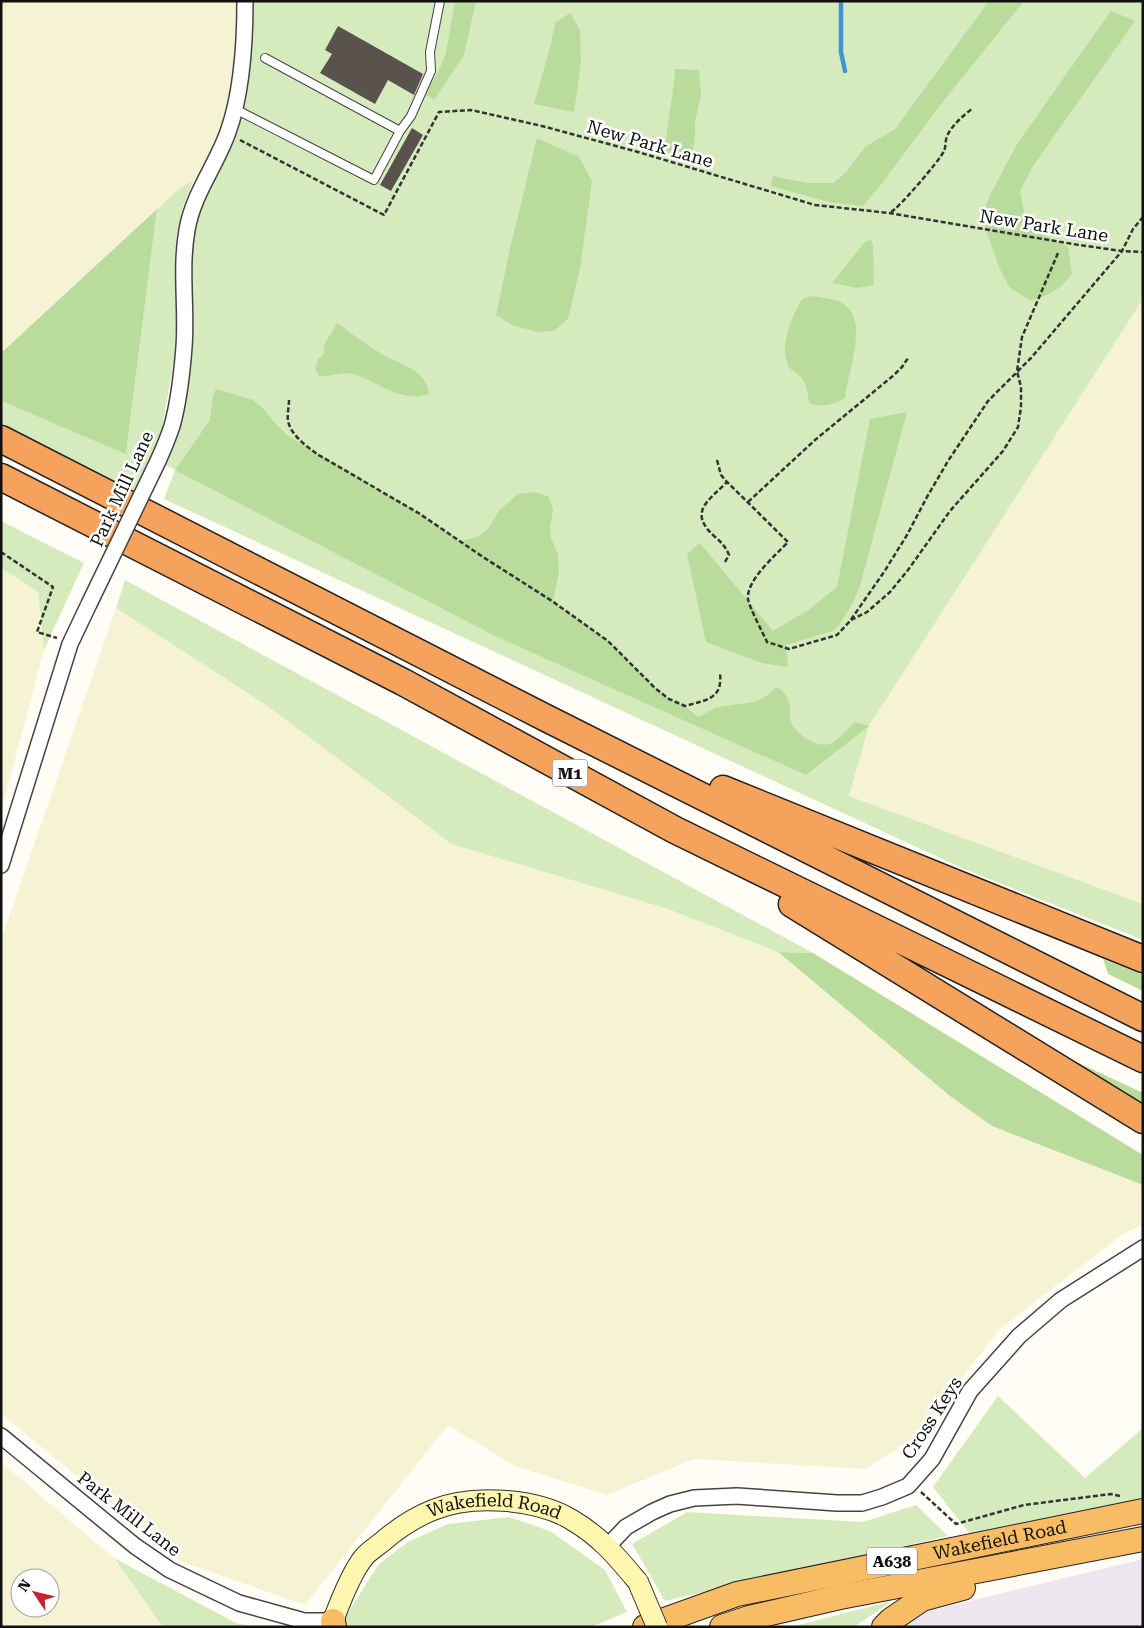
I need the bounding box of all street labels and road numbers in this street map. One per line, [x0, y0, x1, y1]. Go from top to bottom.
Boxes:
street label: New Park Lane [585, 115, 716, 172]
street label: New Park Lane [978, 205, 1110, 246]
street label: Park Mill Lane [86, 427, 158, 550]
road number: M1 [552, 760, 588, 786]
street label: Cross Keys [897, 1372, 966, 1463]
street label: Park Mill Lane [73, 1467, 185, 1561]
street label: Wakefield Road [424, 1489, 565, 1523]
street label: Wakefield Road [931, 1516, 1069, 1564]
road number: A638 [867, 1548, 917, 1574]

